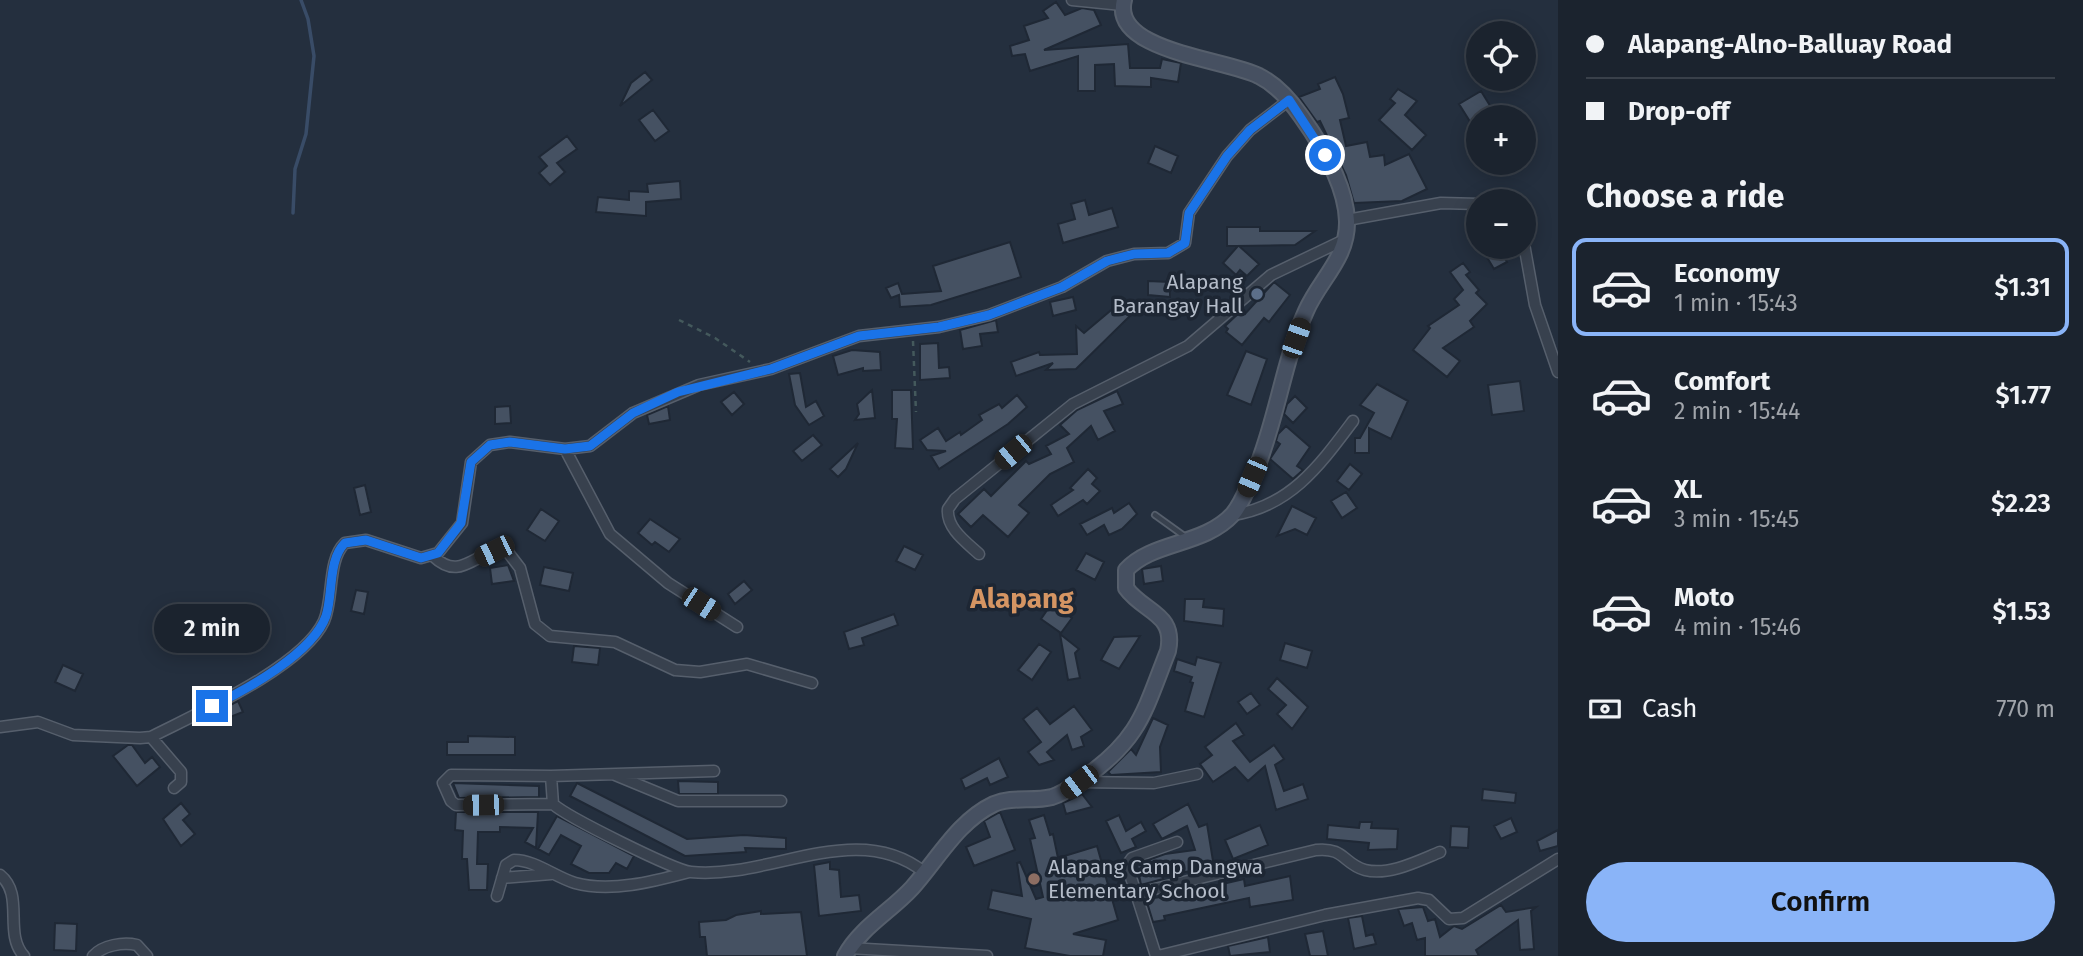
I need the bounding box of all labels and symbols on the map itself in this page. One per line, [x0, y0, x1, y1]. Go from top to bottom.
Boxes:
route start [1309, 139, 1341, 171]
place label: Alapang Barangay Hall [1112, 269, 1243, 319]
marker: Alapang Barangay Hall [1249, 286, 1265, 302]
car [1280, 315, 1313, 361]
car [991, 430, 1036, 474]
car [1235, 454, 1270, 500]
car [471, 532, 518, 570]
district label: Alapang [969, 582, 1074, 615]
car [678, 584, 725, 624]
callout: 2 min [154, 604, 270, 654]
route end [196, 690, 228, 722]
car [1056, 761, 1103, 803]
car [462, 794, 505, 816]
place label: Alapang Camp Dangwa Elementary School [1048, 854, 1263, 904]
marker: Alapang Camp Dangwa Elementary School [1026, 871, 1042, 887]

